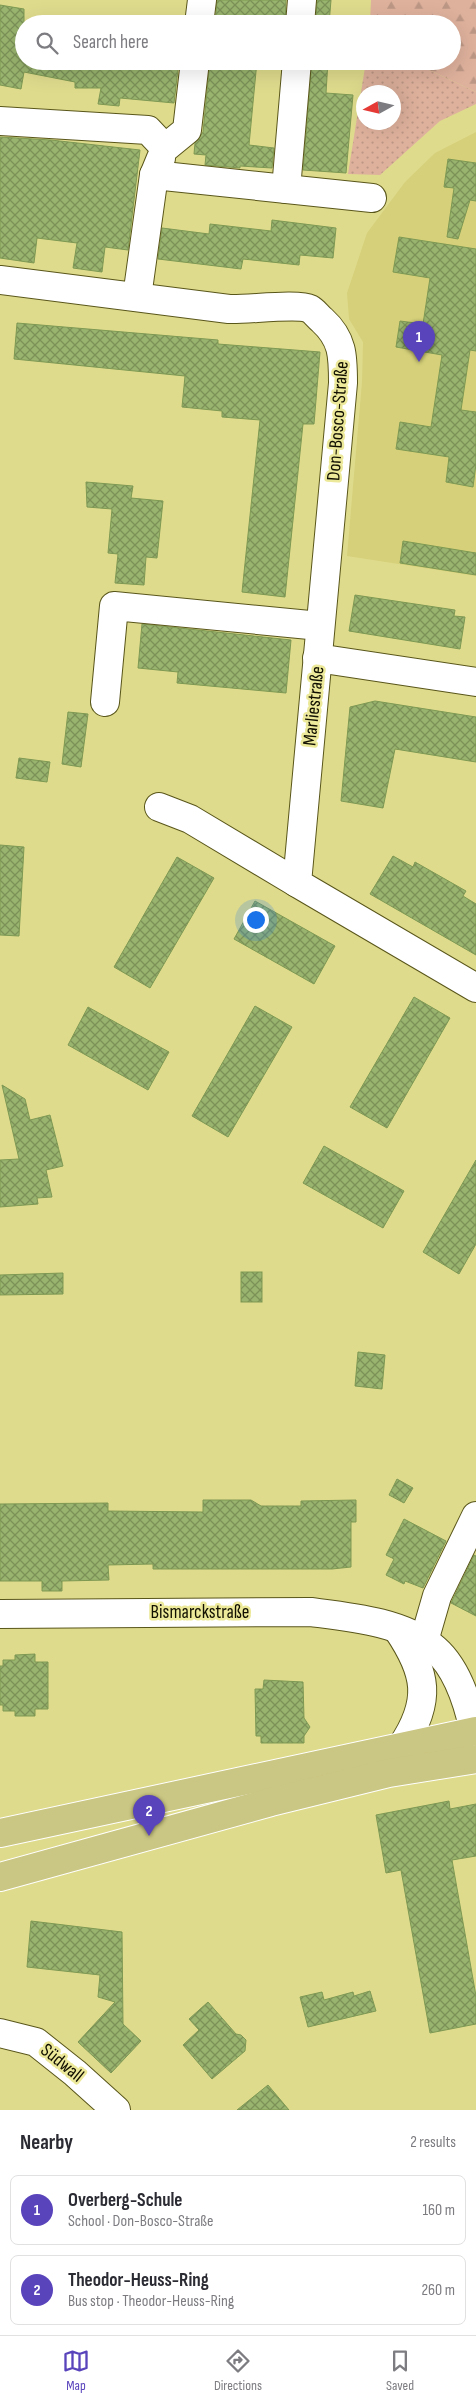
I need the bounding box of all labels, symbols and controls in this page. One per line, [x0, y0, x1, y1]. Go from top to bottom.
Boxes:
search box [15, 15, 461, 70]
icon: search [33, 29, 61, 57]
text: Search here [73, 31, 149, 54]
north arrow [356, 85, 401, 130]
pin: 1 [403, 321, 435, 362]
street label: Don-Bosco-Straße [322, 360, 354, 482]
street label: Marliestraße [298, 665, 330, 747]
your location [243, 907, 269, 933]
street label: Bismarckstraße [151, 1601, 249, 1624]
pin: 2 [133, 1795, 165, 1836]
street label: Südwall [36, 2039, 88, 2087]
text: Nearby [20, 2130, 73, 2155]
text: 2 results [410, 2133, 456, 2152]
text: Overberg-Schule [68, 2189, 182, 2212]
text: 1 [34, 2201, 40, 2220]
text: 160 m [422, 2201, 455, 2220]
text: School · Don-Bosco-Straße [68, 2212, 214, 2231]
text: Theodor-Heuss-Ring [68, 2269, 209, 2292]
text: 2 [33, 2281, 41, 2300]
text: 260 m [421, 2281, 455, 2300]
text: Bus stop · Theodor-Heuss-Ring [68, 2292, 234, 2311]
tab: Map [62, 2347, 90, 2394]
tab: Directions [214, 2347, 262, 2394]
tab: Saved [386, 2347, 414, 2394]

